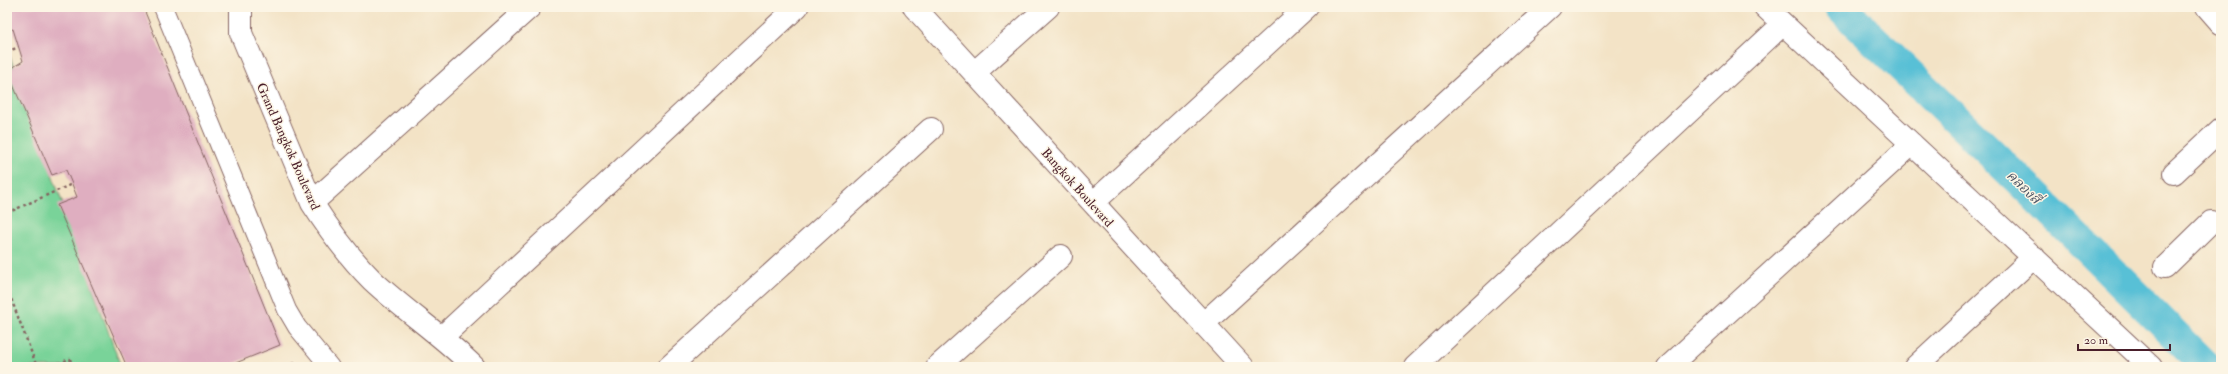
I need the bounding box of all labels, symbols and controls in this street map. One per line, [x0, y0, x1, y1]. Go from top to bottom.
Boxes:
street label: Grand Bangkok Boulevard [253, 80, 324, 213]
street label: Bangkok Boulevard [1038, 145, 1117, 231]
water label: คลองสี่ [2003, 166, 2048, 210]
scale bar [2078, 326, 2170, 352]
text: 20 m [2084, 333, 2109, 348]

